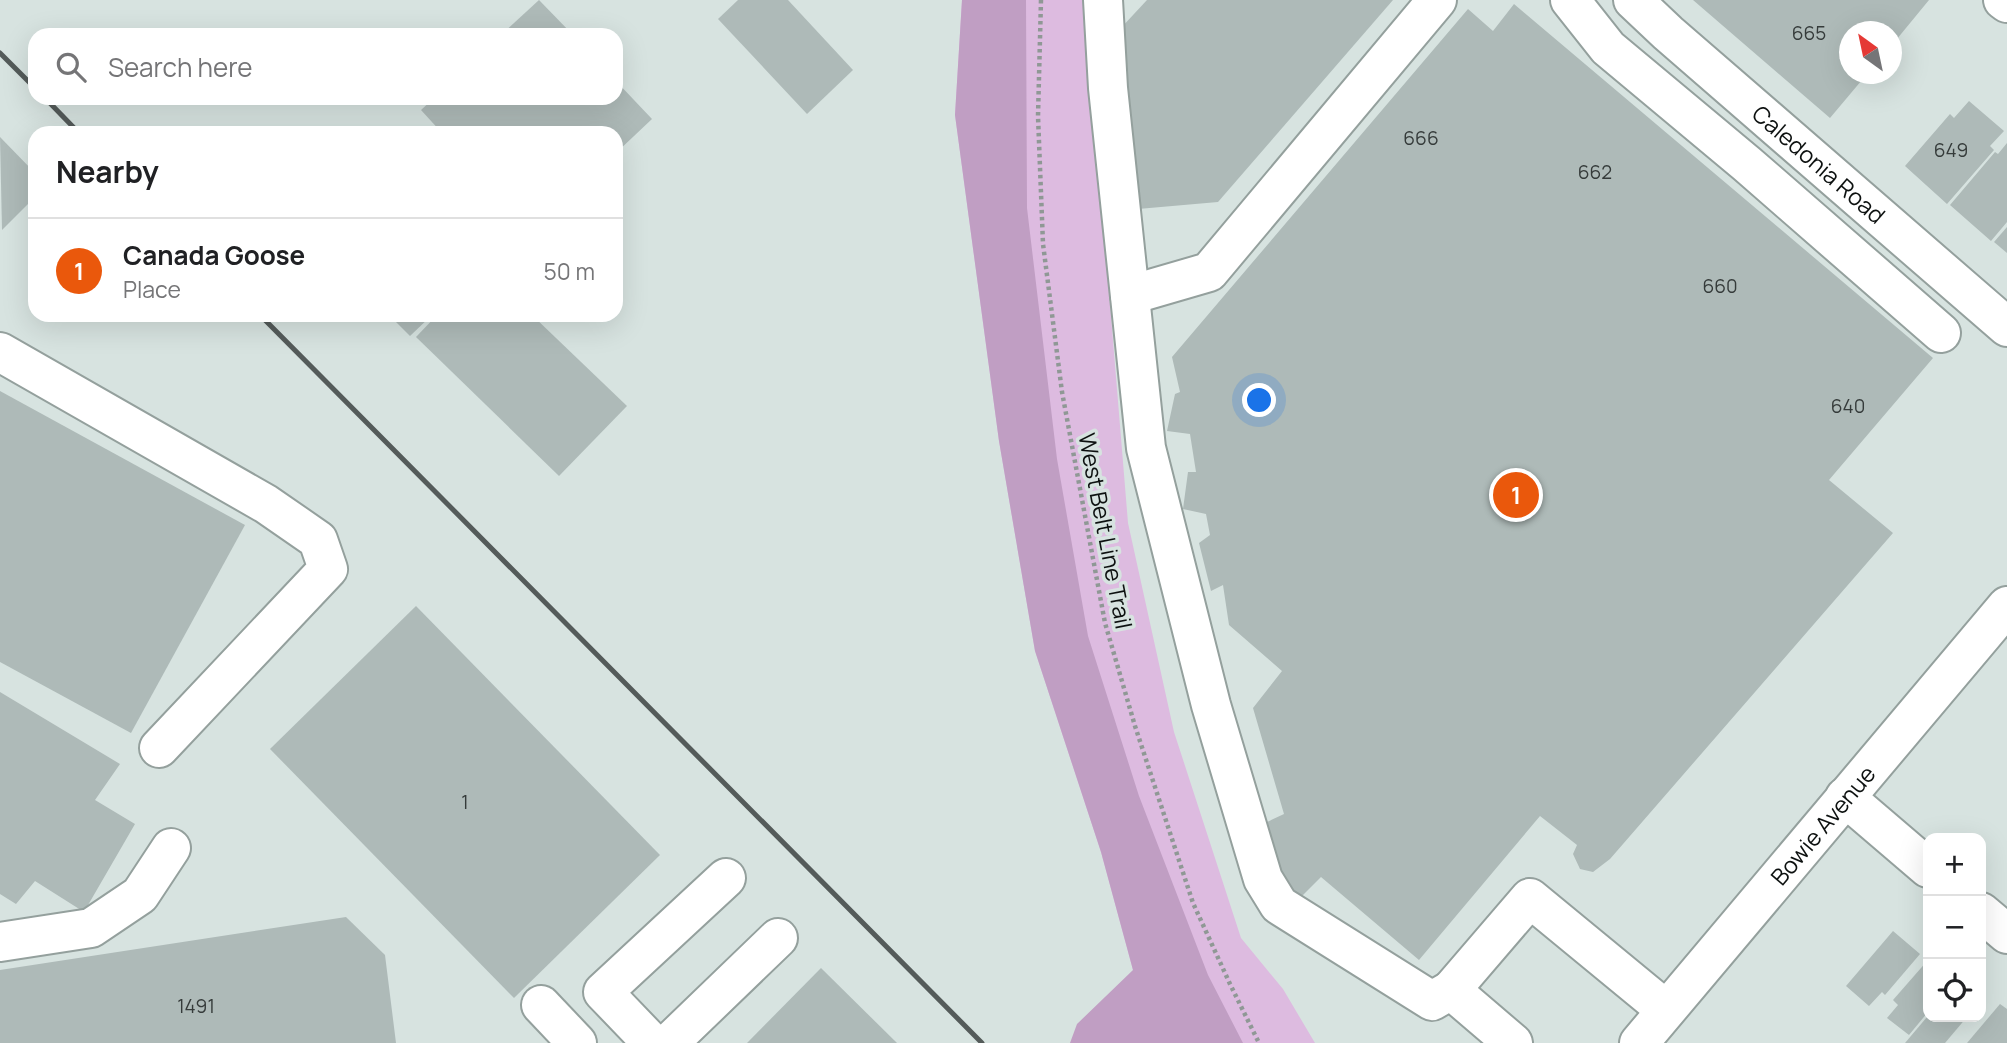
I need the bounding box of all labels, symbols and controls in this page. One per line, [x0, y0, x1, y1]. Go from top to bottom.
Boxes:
house number: 665 [1792, 20, 1826, 46]
north arrow [1839, 21, 1902, 84]
search box [28, 28, 623, 105]
icon: search [52, 48, 90, 86]
text: Search here [108, 49, 253, 85]
street label: Caledonia Road [1746, 97, 1892, 231]
house number: 666 [1403, 125, 1439, 151]
house number: 649 [1934, 137, 1968, 163]
text: Nearby [56, 151, 159, 192]
house number: 662 [1578, 159, 1612, 185]
text: Canada Goose [123, 237, 305, 273]
text: 1 [74, 255, 84, 287]
text: 50 m [544, 255, 595, 287]
text: Place [123, 273, 181, 305]
house number: 660 [1702, 273, 1738, 299]
your location [1242, 383, 1276, 417]
house number: 640 [1831, 393, 1865, 419]
street label: West Belt Line Trail [1071, 430, 1141, 632]
pin: 1 [1493, 469, 1539, 521]
street label: Bowie Avenue [1763, 758, 1882, 892]
house number: 1 [461, 789, 469, 815]
map controls [1923, 833, 1986, 1022]
button: + [1923, 833, 1986, 896]
button: − [1923, 896, 1986, 959]
button: locate [1923, 959, 1986, 1022]
house number: 1491 [177, 993, 215, 1019]

